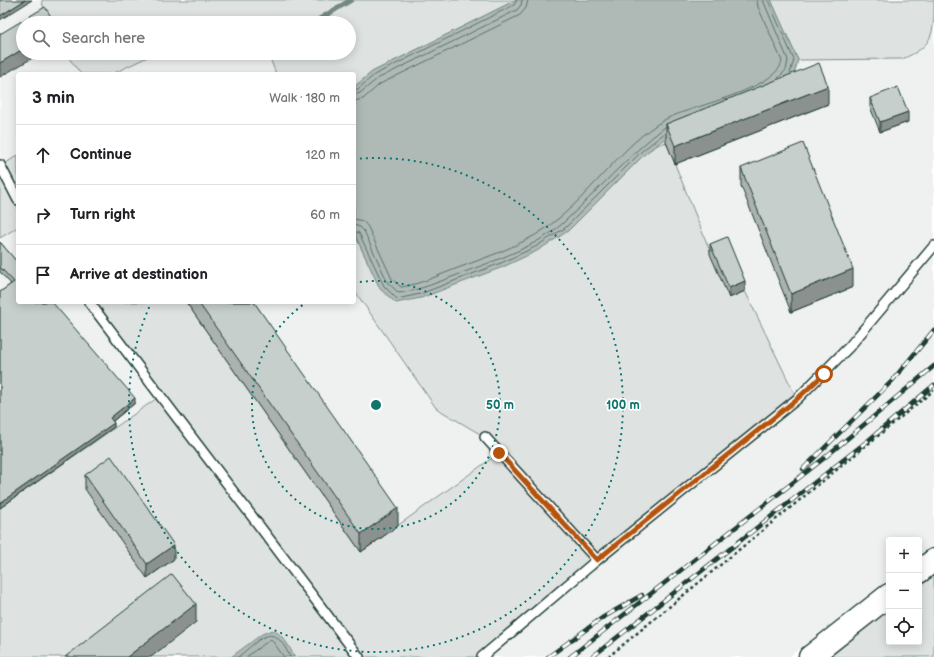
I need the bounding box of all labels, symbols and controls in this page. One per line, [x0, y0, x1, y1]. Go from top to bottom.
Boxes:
search box [16, 16, 356, 60]
icon: search [30, 27, 52, 49]
text: Search here [62, 29, 145, 48]
text: 3 min [32, 88, 75, 108]
text: Walk · 180 m [269, 90, 340, 106]
icon: ahead [32, 144, 54, 166]
text: Continue [70, 145, 132, 164]
text: 120 m [305, 147, 340, 163]
icon: right [32, 204, 54, 226]
text: Turn right [70, 205, 135, 224]
text: 60 m [310, 207, 340, 223]
icon: arrive [32, 264, 54, 286]
text: Arrive at destination [70, 265, 208, 284]
route start [815, 365, 833, 383]
centre of rings [369, 398, 383, 412]
text: 50 m [486, 398, 514, 413]
text: 100 m [606, 398, 640, 413]
route end [490, 444, 508, 462]
map controls [886, 537, 922, 645]
button: + [886, 537, 922, 573]
button: − [886, 573, 922, 609]
button: locate [886, 609, 922, 645]

